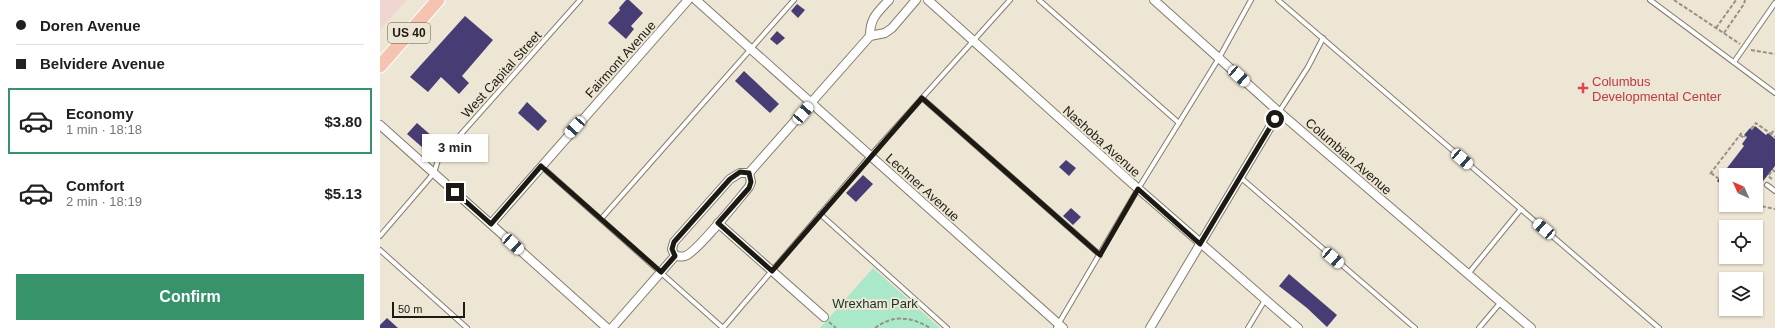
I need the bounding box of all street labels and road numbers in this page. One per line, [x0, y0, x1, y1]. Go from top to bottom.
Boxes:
street label: Fairmont Avenue [582, 18, 659, 101]
road number: US 40 [388, 23, 430, 43]
street label: West Capital Street [458, 28, 545, 121]
street label: Nashoba Avenue [1060, 103, 1143, 180]
street label: Columbian Avenue [1303, 115, 1395, 198]
street label: Lechner Avenue [883, 150, 963, 224]

